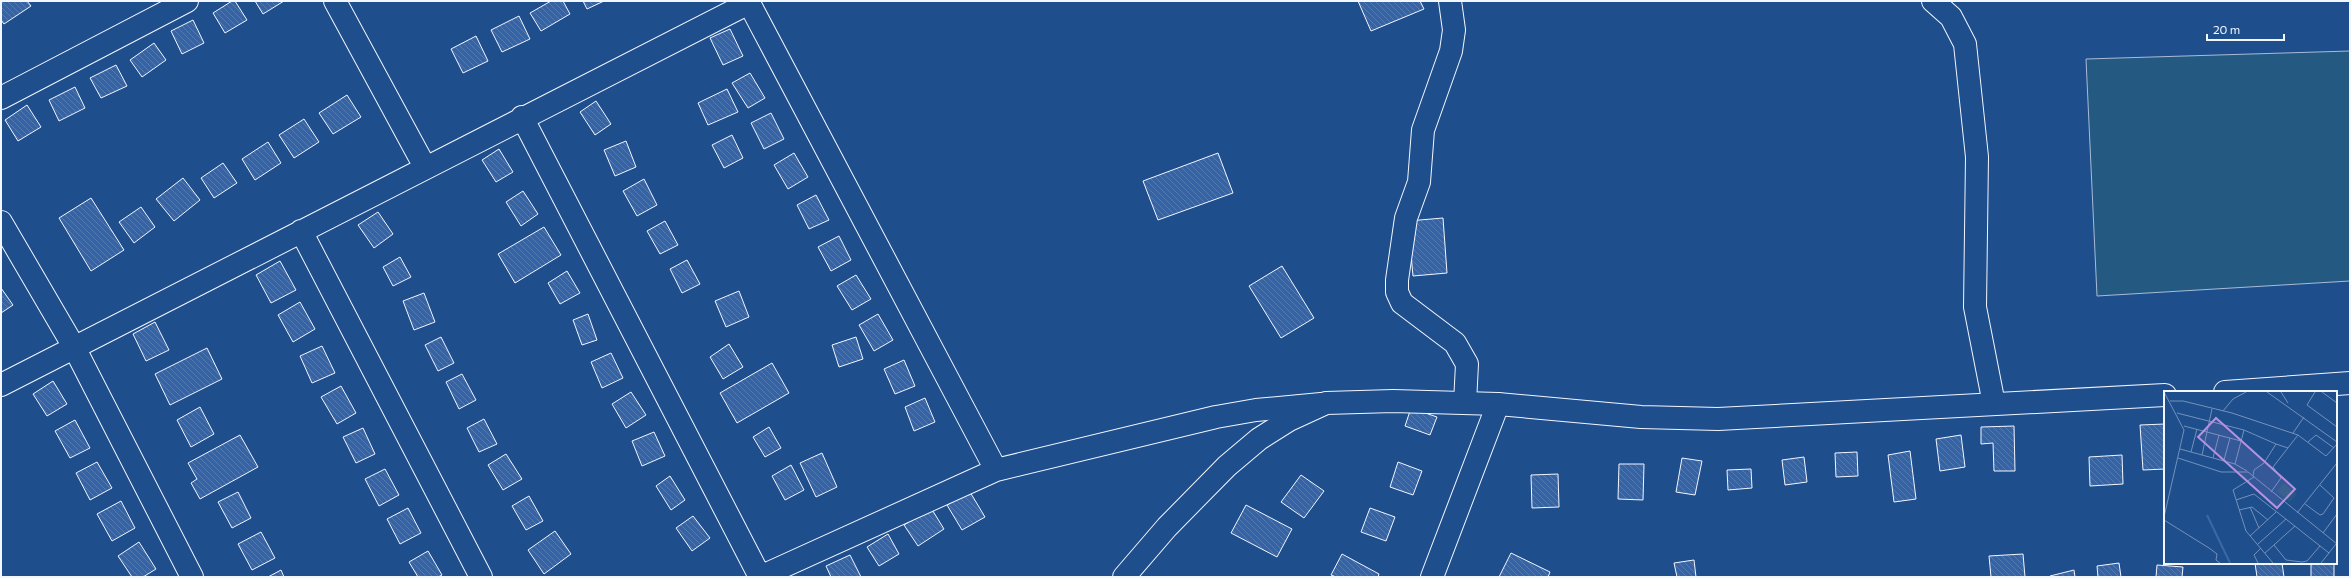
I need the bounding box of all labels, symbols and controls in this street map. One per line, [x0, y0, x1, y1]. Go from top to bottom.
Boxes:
scale bar [2207, 16, 2284, 42]
text: 20 m [2213, 22, 2240, 36]
inset map [2164, 391, 2337, 564]

